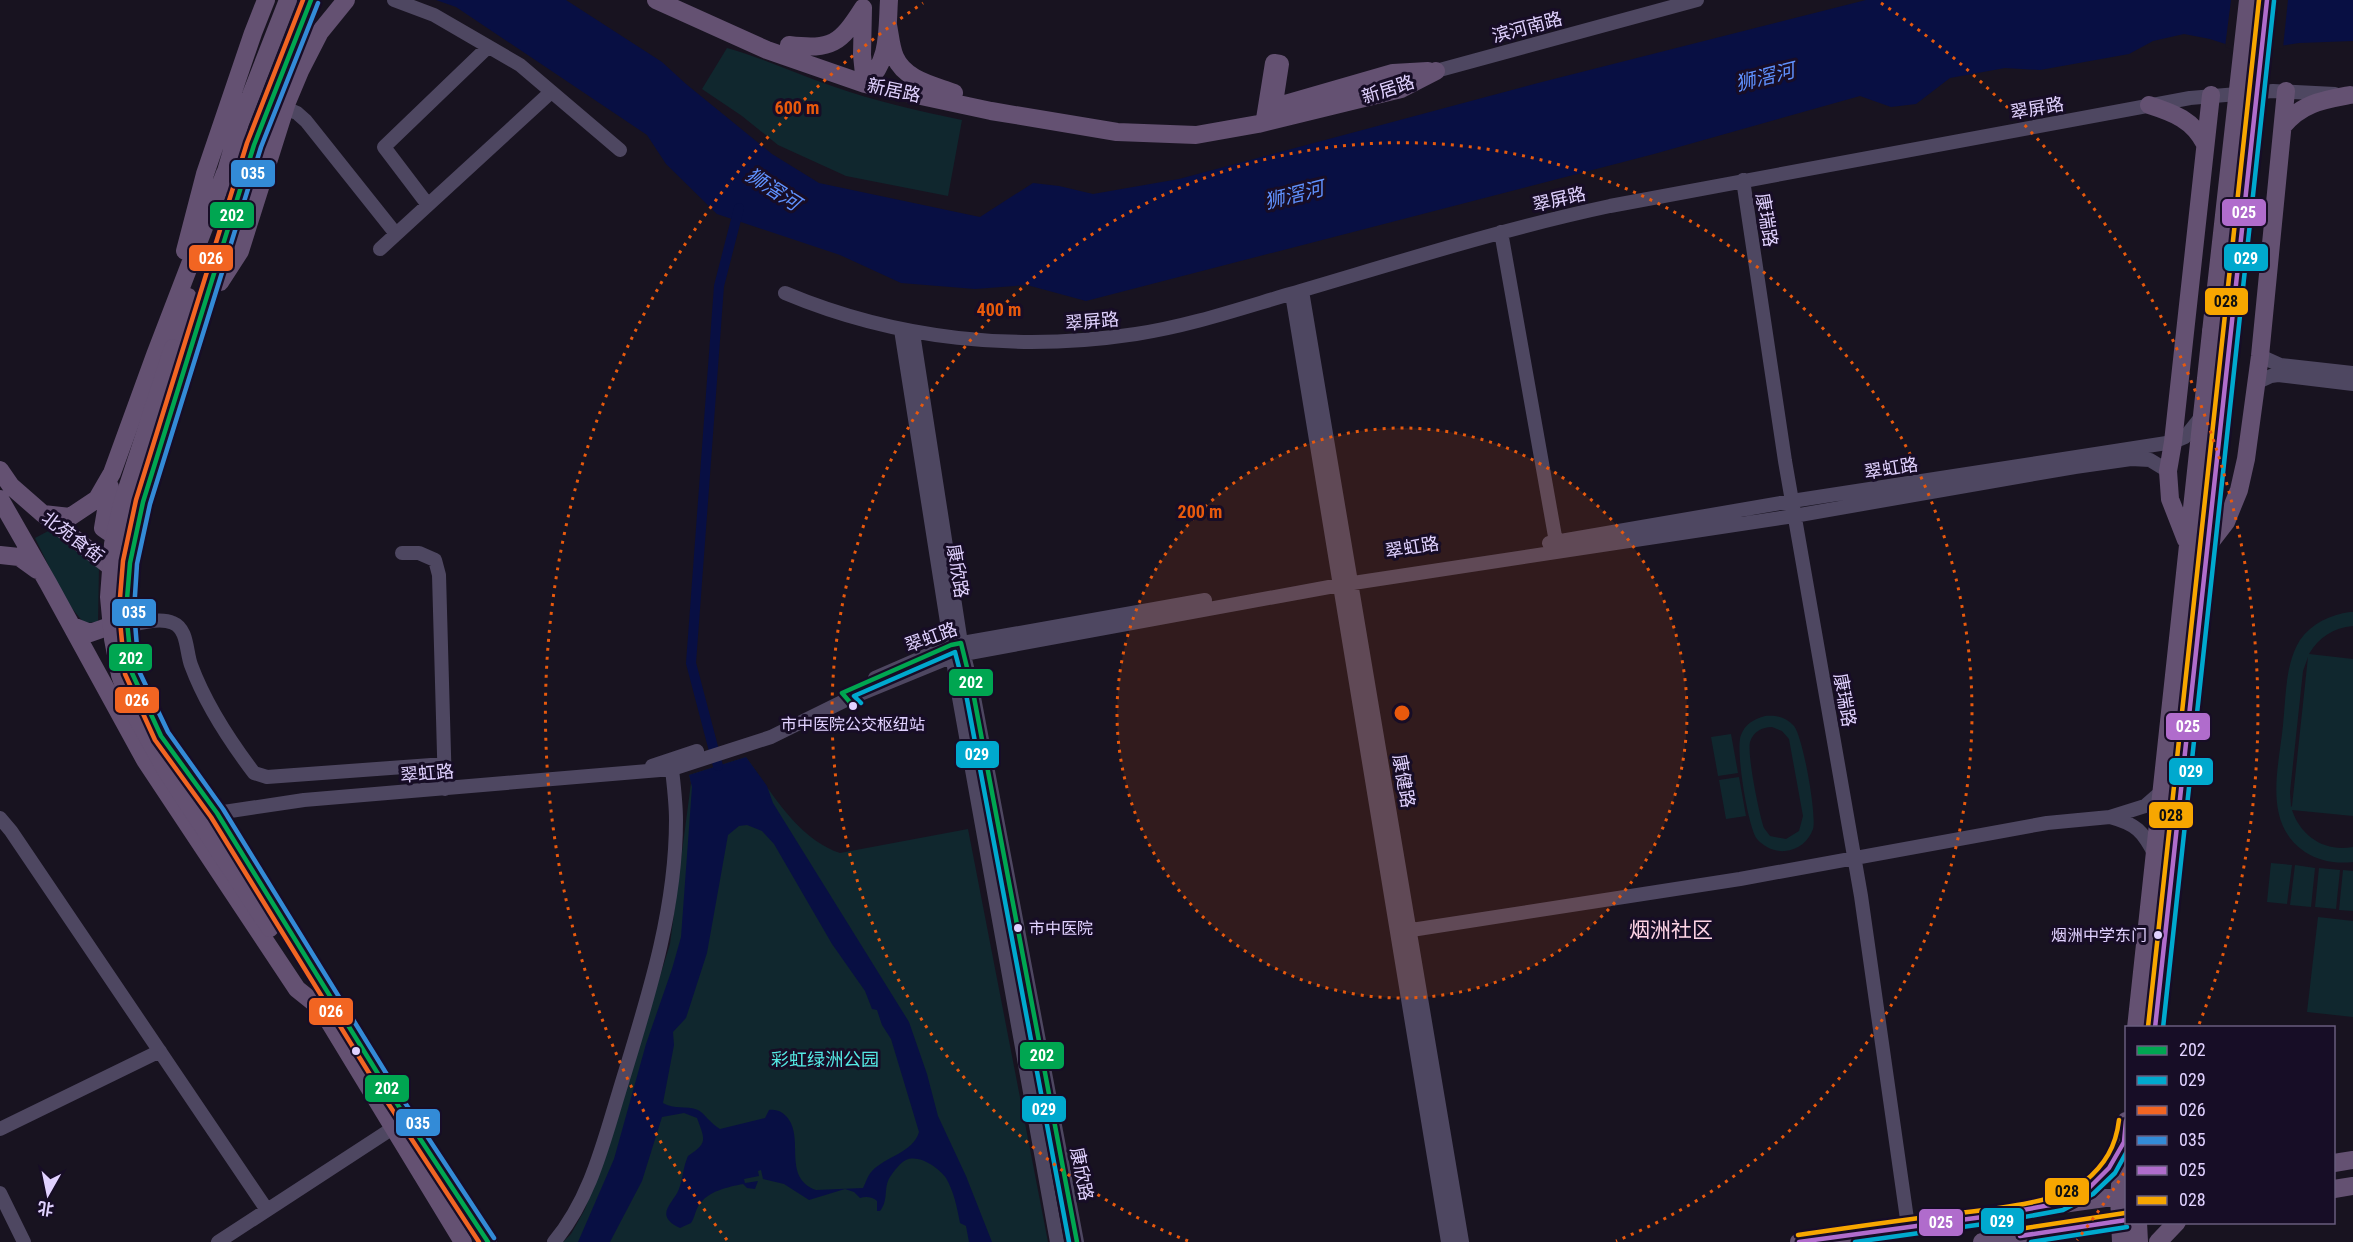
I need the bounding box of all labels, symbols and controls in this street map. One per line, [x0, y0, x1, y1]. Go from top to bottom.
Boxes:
street label: 滨河南路 [1490, 8, 1564, 46]
water label: 狮滘河 [1733, 57, 1801, 96]
street label: 新居路 [1359, 71, 1417, 107]
street label: 新居路 [865, 74, 923, 106]
street label: 翠屏路 [2009, 93, 2065, 123]
text: 600 m [775, 97, 819, 118]
line badge: 035 [230, 159, 276, 188]
water label: 狮滘河 [741, 163, 808, 218]
text: 035 [241, 164, 265, 183]
water label: 狮滘河 [1262, 175, 1330, 214]
street label: 翠屏路 [1530, 183, 1588, 215]
street label: 康瑞路 [1752, 192, 1782, 248]
line badge: 025 [2221, 198, 2267, 227]
line badge: 202 [209, 201, 255, 229]
text: 025 [2232, 203, 2256, 222]
text: 202 [220, 206, 244, 225]
line badge: 029 [2223, 243, 2269, 272]
line badge: 026 [188, 244, 234, 272]
text: 026 [199, 249, 223, 268]
text: 029 [2234, 249, 2258, 268]
line badge: 028 [2204, 287, 2249, 316]
text: 028 [2214, 292, 2238, 311]
text: 400 m [977, 299, 1021, 320]
street label: 翠屏路 [1064, 308, 1120, 334]
street label: 翠虹路 [1863, 453, 1919, 483]
text: 200 m [1178, 501, 1222, 522]
street label: 北苑食街 [38, 507, 108, 567]
street label: 翠虹路 [1384, 532, 1440, 562]
street label: 康欣路 [943, 543, 973, 599]
line badge: 035 [111, 598, 157, 627]
text: 035 [122, 603, 146, 622]
street label: 翠虹路 [902, 618, 960, 656]
line badge: 202 [108, 643, 153, 672]
text: 202 [119, 649, 143, 668]
line badge: 202 [948, 668, 994, 697]
street label: 康瑞路 [1830, 672, 1860, 728]
text: 202 [959, 673, 983, 692]
line badge: 026 [114, 686, 160, 714]
text: 026 [125, 691, 149, 710]
marker: 市中医院公交枢纽站 [847, 700, 859, 712]
centre of rings [1392, 703, 1412, 723]
line badge: 025 [2165, 712, 2211, 741]
place label: 市中医院公交枢纽站 [781, 715, 925, 734]
text: 025 [2176, 717, 2200, 736]
line badge: 029 [955, 740, 1000, 769]
text: 029 [965, 745, 989, 764]
street label: 康健路 [1389, 753, 1419, 809]
line badge: 029 [2168, 757, 2214, 786]
street label: 翠虹路 [399, 760, 455, 786]
text: 029 [2179, 762, 2203, 781]
line badge: 028 [2148, 801, 2194, 829]
text: 028 [2159, 806, 2183, 825]
district label: 烟洲社区 [1629, 918, 1713, 942]
place label: 市中医院 [1029, 919, 1093, 938]
marker: 市中医院 [1012, 922, 1024, 934]
place label: 烟洲中学东门 [2051, 926, 2147, 945]
marker: 烟洲中学东门 [2152, 929, 2164, 941]
line badge: 026 [308, 997, 354, 1026]
text: 026 [319, 1002, 343, 1021]
legend [2125, 1026, 2335, 1224]
text: 202 [2179, 1039, 2206, 1060]
line badge: 202 [1019, 1041, 1065, 1070]
unlabelled marker [350, 1045, 362, 1057]
text: 202 [1030, 1046, 1054, 1065]
park label: 彩虹绿洲公园 [771, 1049, 879, 1070]
text: 029 [2179, 1069, 2206, 1090]
line badge: 202 [364, 1074, 410, 1103]
text: 202 [375, 1079, 399, 1098]
line badge: 029 [1021, 1095, 1067, 1123]
text: 026 [2179, 1099, 2206, 1120]
text: 029 [1032, 1100, 1056, 1119]
line badge: 035 [395, 1108, 441, 1137]
text: 035 [406, 1114, 430, 1133]
text: 035 [2179, 1129, 2206, 1150]
street label: 康欣路 [1067, 1145, 1097, 1203]
text: 025 [2179, 1159, 2206, 1180]
north arrow [18, 1164, 78, 1224]
line badge: 028 [2044, 1177, 2090, 1206]
text: 028 [2055, 1182, 2079, 1201]
text: 028 [2179, 1189, 2206, 1210]
text: 北 [36, 1198, 55, 1219]
line badge: 029 [1980, 1207, 2025, 1235]
line badge: 025 [1918, 1208, 1964, 1237]
text: 029 [1990, 1212, 2014, 1231]
text: 025 [1929, 1213, 1953, 1232]

